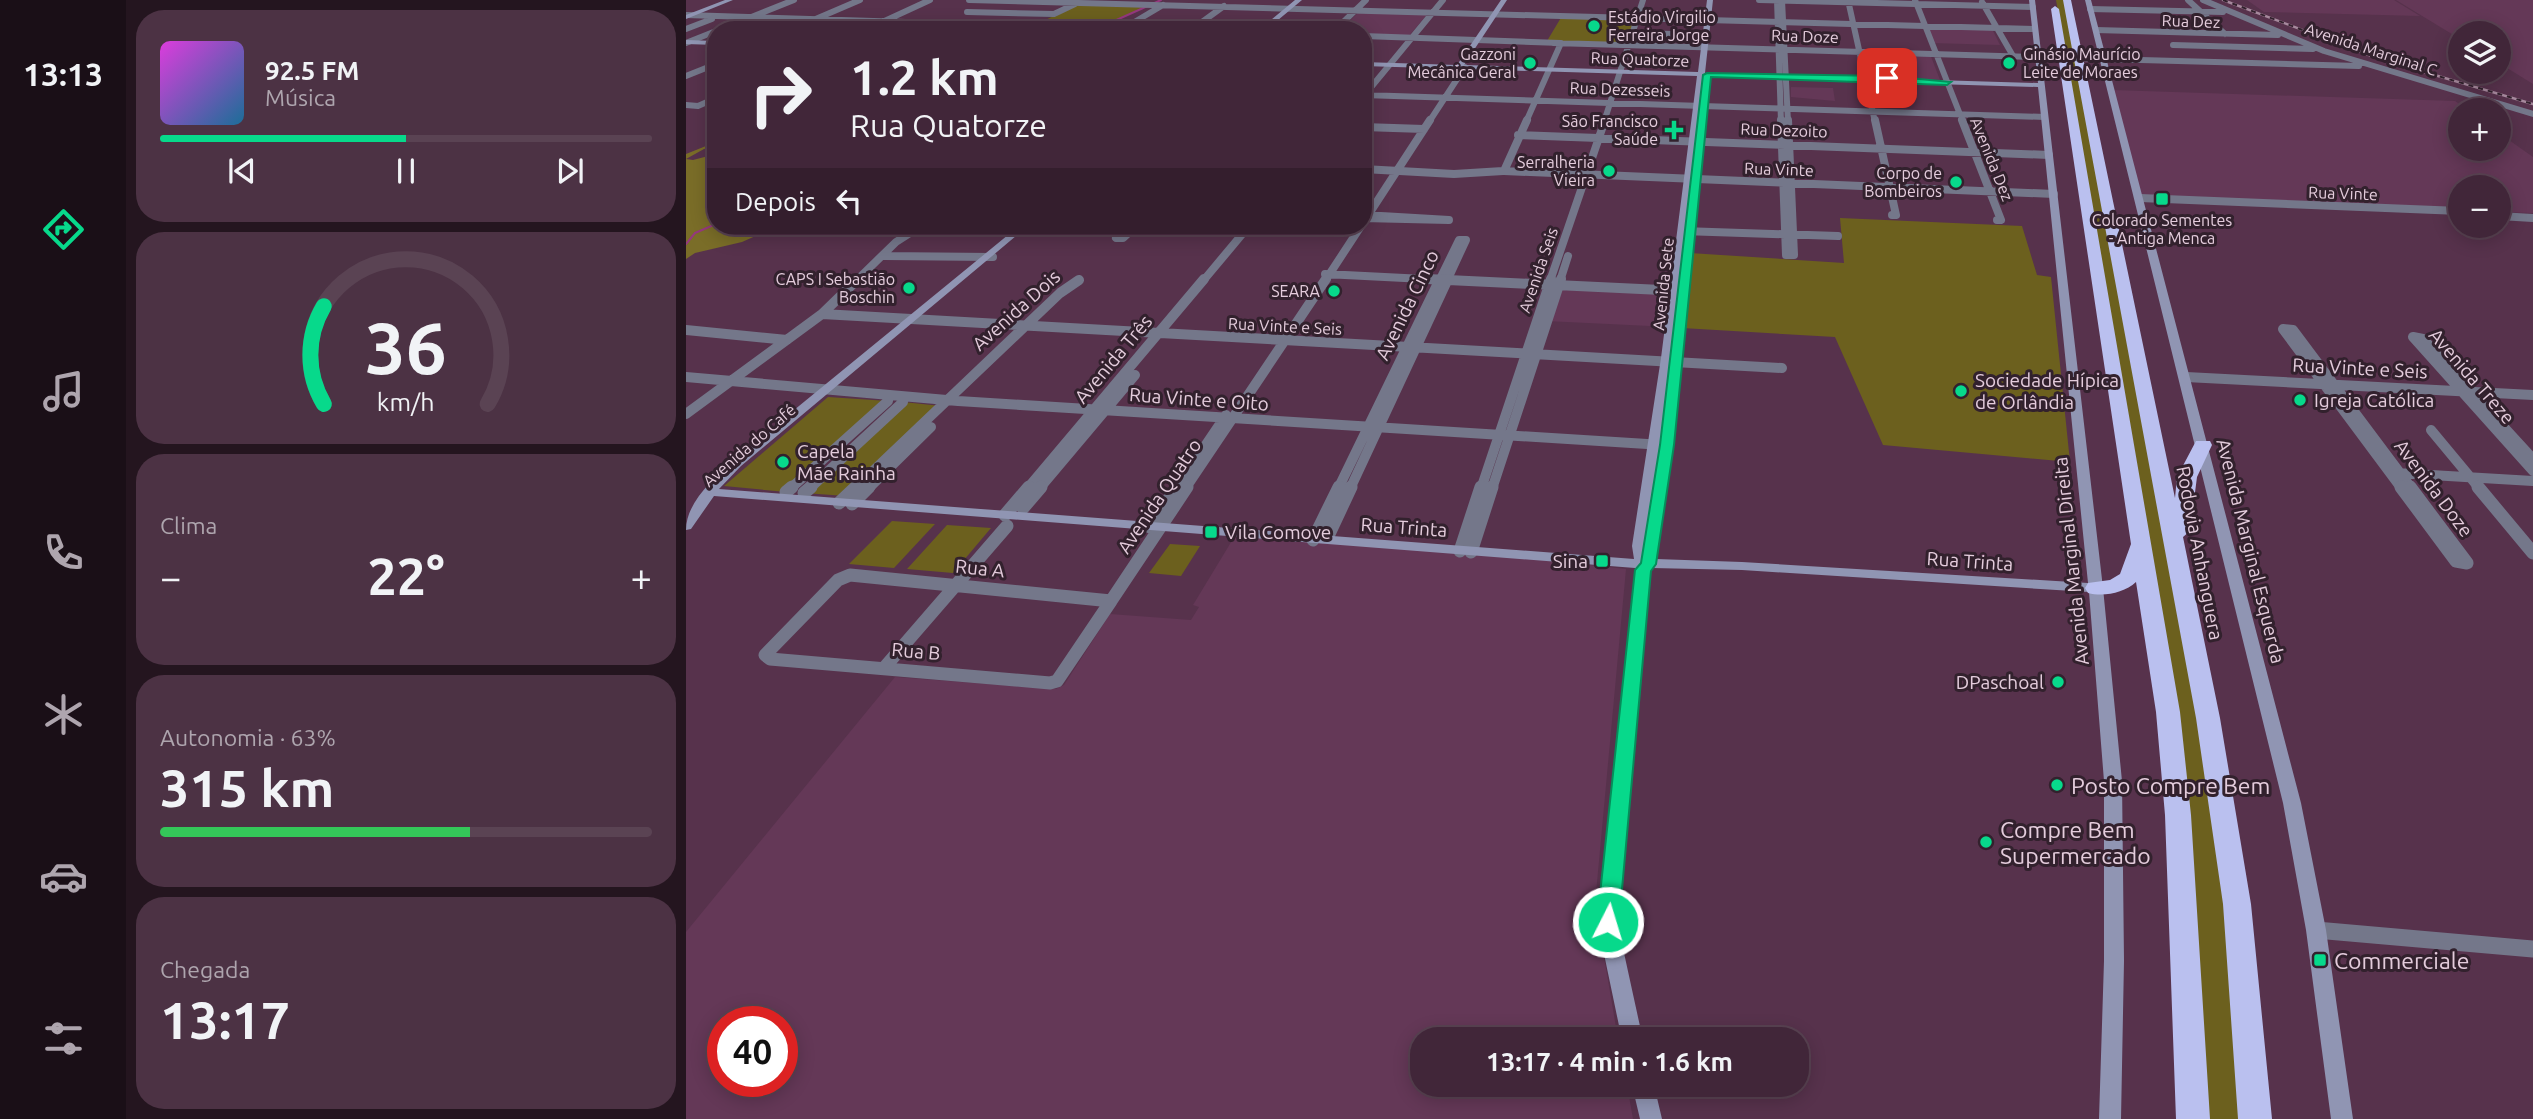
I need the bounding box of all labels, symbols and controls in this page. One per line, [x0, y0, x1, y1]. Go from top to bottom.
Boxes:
place label: Estádio Virgilio Ferreira Jorge [1608, 8, 1716, 44]
street label: Rua Dez [2161, 11, 2221, 31]
marker: Estádio Virgilio Ferreira Jorge [1586, 18, 1602, 34]
street label: Avenida Marginal C [2303, 19, 2439, 79]
map controls [2448, 21, 2511, 238]
button: layers [2448, 21, 2511, 84]
street label: Rua Doze [1771, 26, 1839, 46]
place label: Gazzoni Mecânica Geral [1407, 45, 1516, 81]
place label: Ginásio Maurício Leite de Moraes [2023, 45, 2141, 81]
street label: Rua Quatorze [1590, 48, 1690, 70]
pin [1857, 48, 1917, 108]
icon: right [735, 49, 826, 140]
text: 1.2 km [850, 49, 999, 104]
marker: Gazzoni Mecânica Geral [1522, 55, 1538, 71]
marker: Ginásio Maurício Leite de Moraes [2001, 55, 2017, 71]
text: 13:13 [23, 56, 103, 92]
text: 92.5 FM [265, 56, 359, 85]
icon: arrive [1868, 59, 1906, 97]
street label: Rua Dezesseis [1569, 78, 1671, 100]
text: Música [265, 85, 336, 110]
button: + [2448, 98, 2511, 161]
text: Rua Quatorze [850, 107, 1047, 143]
place label: São Francisco Saúde [1562, 112, 1658, 148]
street label: Avenida Dez [1967, 115, 2017, 203]
street label: Rua Dezoito [1740, 119, 1828, 141]
marker: São Francisco Saúde [1664, 120, 1684, 140]
icon: previous [223, 152, 261, 190]
icon: pause [387, 152, 425, 190]
icon: next [551, 152, 589, 190]
place label: Serralheria Vieira [1517, 153, 1595, 189]
street label: Rua Vinte [1744, 159, 1814, 179]
marker: Serralheria Vieira [1601, 163, 1617, 179]
place label: Corpo de Bombeiros [1864, 164, 1942, 200]
marker: Corpo de Bombeiros [1948, 174, 1964, 190]
button: − [2448, 175, 2511, 238]
icon: left [830, 182, 868, 220]
street label: Rua Vinte [2308, 183, 2378, 203]
text: Depois [735, 187, 816, 216]
marker: Colorado Sementes - Antiga Menca [2154, 191, 2170, 207]
icon: directions [39, 205, 88, 254]
place label: Colorado Sementes - Antiga Menca [2092, 211, 2232, 247]
street label: Avenida Seis [1515, 225, 1561, 315]
street label: Avenida Sete [1649, 237, 1677, 331]
street label: Avenida Cinco [1371, 246, 1443, 364]
street label: Avenida Dois [968, 265, 1064, 355]
place label: CAPS I Sebastião Boschin [776, 270, 895, 306]
marker: CAPS I Sebastião Boschin [901, 280, 917, 296]
place label: SEARA [1271, 282, 1321, 300]
marker: SEARA [1326, 283, 1342, 299]
text: 36 [365, 306, 447, 388]
street label: Avenida Três [1070, 310, 1156, 408]
street label: Rua Vinte e Seis [1228, 314, 1342, 338]
street label: Avenida Treze [2425, 324, 2519, 428]
street label: Rua Vinte e Seis [2292, 353, 2428, 383]
icon: music [39, 367, 88, 416]
place label: Sociedade Hípica de Orlândia [1975, 369, 2119, 413]
street label: Rua Vinte e Oito [1128, 383, 1270, 415]
marker: Sociedade Hípica de Orlândia [1953, 383, 1969, 399]
text: km/h [377, 387, 435, 415]
place label: Igreja Católica [2314, 389, 2434, 411]
marker: Igreja Católica [2292, 392, 2308, 408]
street label: Avenida do Café [699, 400, 799, 490]
street label: Avenida Quatro [1113, 434, 1205, 558]
street label: Avenida Doze [2390, 435, 2478, 541]
street label: Avenida Marginal Esquerda [2212, 436, 2290, 666]
place label: Capela Mãe Rainha [797, 440, 896, 484]
marker: Capela Mãe Rainha [775, 454, 791, 470]
street label: Avenida Marginal Direita [2049, 456, 2093, 666]
street label: Rodovia Anhanguera [2172, 464, 2228, 642]
text: Clima [160, 513, 217, 538]
street label: Rua Trinta [1360, 513, 1448, 541]
place label: Vila Comove [1225, 521, 1331, 543]
marker: Vila Comove [1203, 524, 1219, 540]
icon: phone [39, 528, 88, 577]
text: 22° [367, 547, 445, 605]
street label: Rua Trinta [1926, 547, 2014, 575]
place label: Sina [1553, 550, 1588, 572]
marker: Sina [1594, 553, 1610, 569]
street label: Rua A [954, 554, 1006, 582]
text: − [160, 556, 181, 598]
text: + [631, 556, 652, 598]
street label: Rua B [891, 638, 941, 664]
place label: DPaschoal [1956, 671, 2044, 693]
marker: DPaschoal [2050, 674, 2066, 690]
icon: climate [39, 690, 88, 739]
text: Autonomia · 63% [160, 725, 336, 750]
text: 315 km [160, 759, 334, 817]
place label: Posto Compre Bem [2071, 773, 2270, 798]
marker: Posto Compre Bem [2049, 777, 2065, 793]
place label: Compre Bem Supermercado [2000, 817, 2151, 868]
marker: Compre Bem Supermercado [1978, 834, 1994, 850]
icon: car [39, 852, 88, 901]
position arrow [1571, 885, 1645, 959]
place label: Commerciale [2334, 948, 2469, 973]
marker: Commerciale [2312, 952, 2328, 968]
text: Chegada [160, 957, 250, 982]
text: 13:17 [160, 991, 290, 1049]
speed limit sign: 40 [707, 1006, 798, 1097]
icon: filters [39, 1014, 88, 1063]
text: 13:17 · 4 min · 1.6 km [1486, 1047, 1733, 1076]

